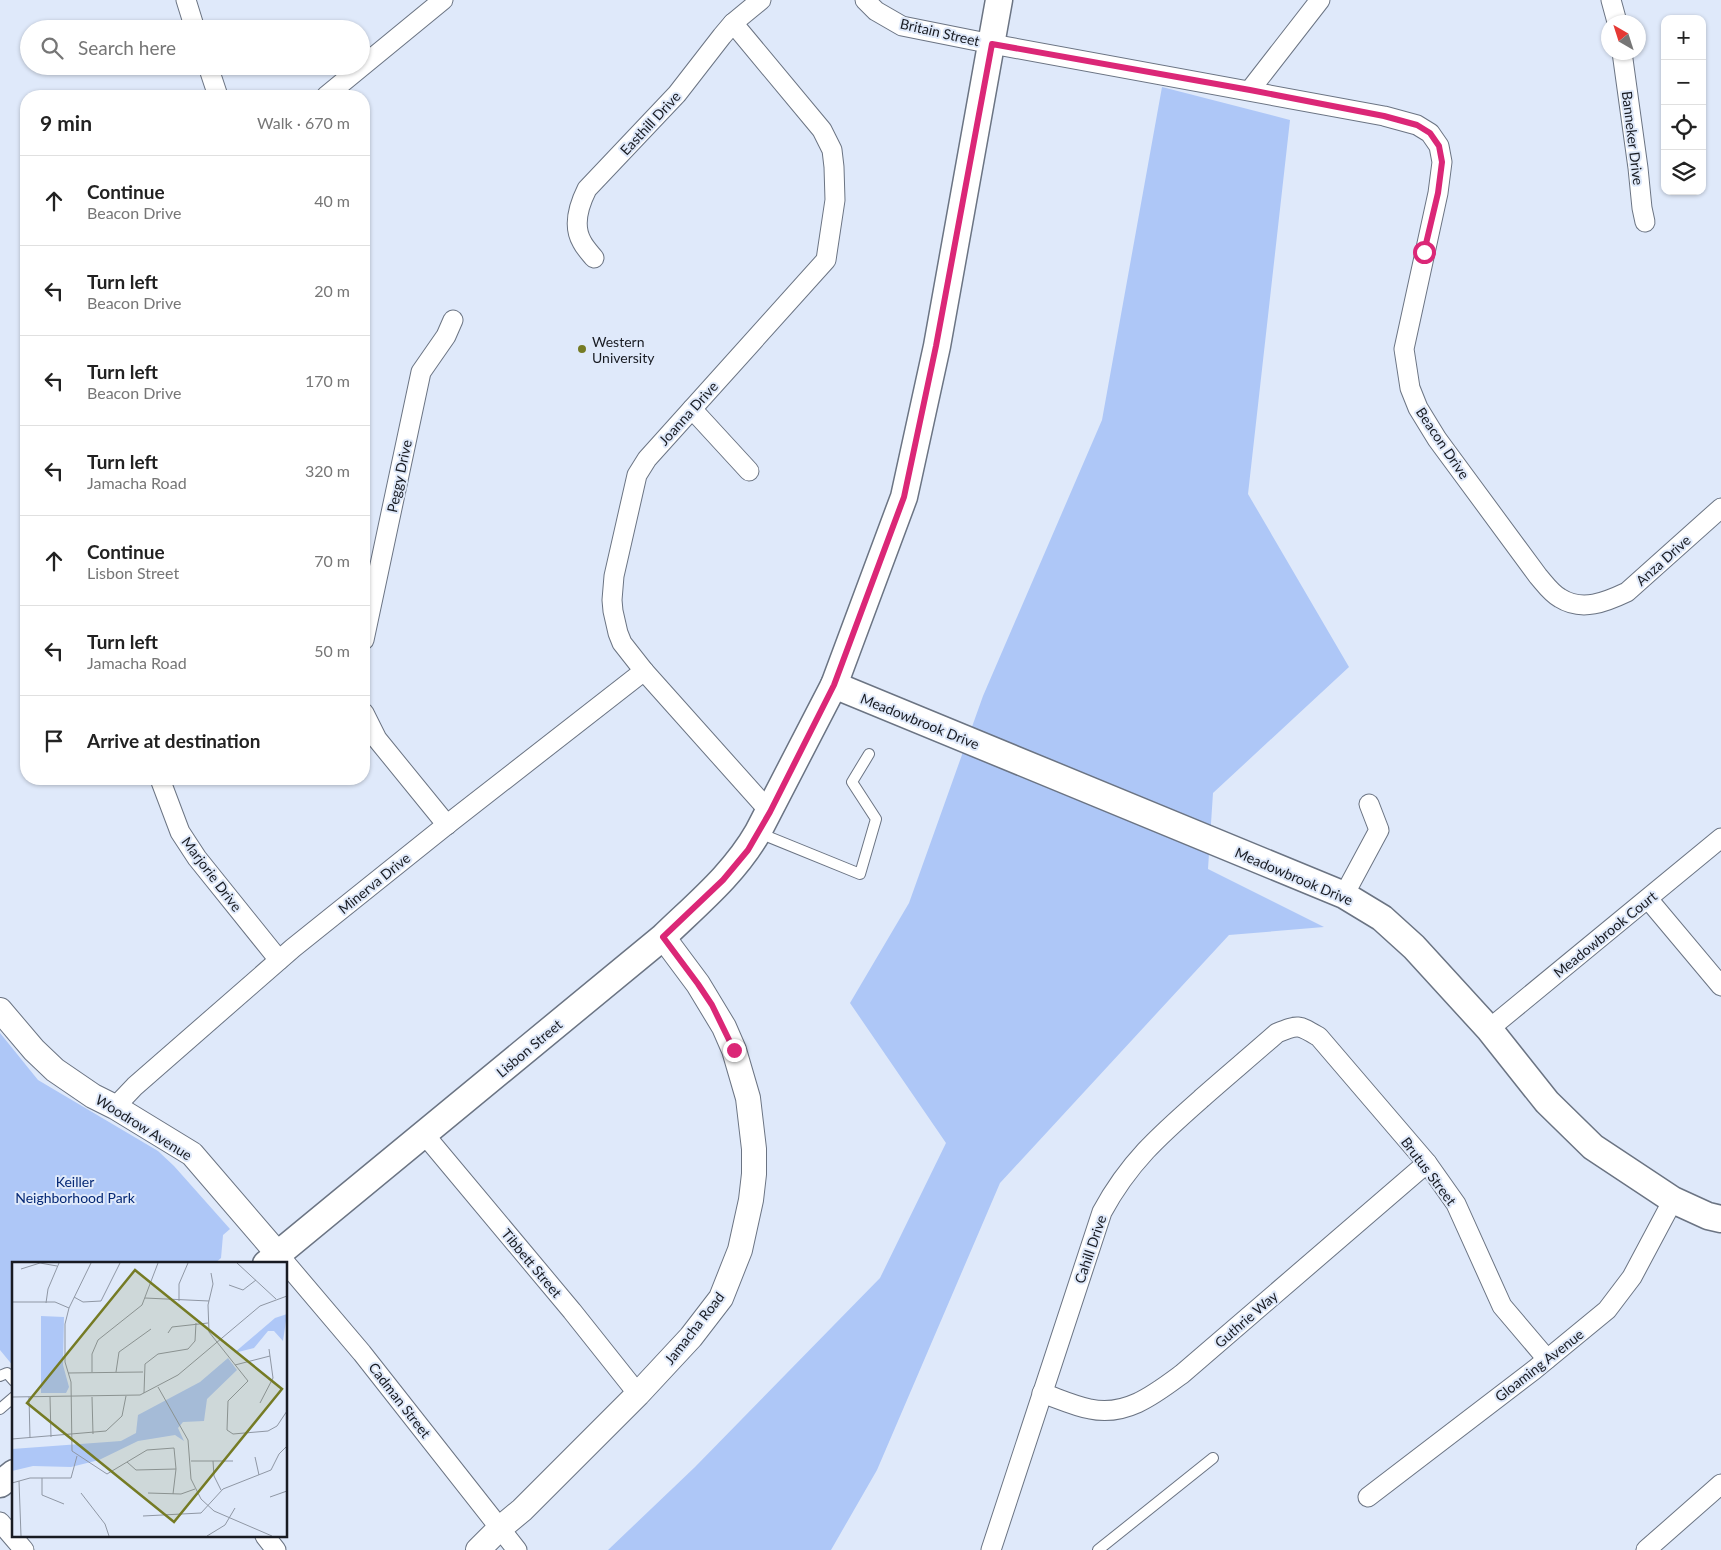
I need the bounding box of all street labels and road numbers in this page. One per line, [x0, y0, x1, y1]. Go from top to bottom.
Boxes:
street label: Britain Street [899, 15, 981, 49]
street label: Easthill Drive [616, 88, 684, 158]
street label: Banneker Drive [1619, 90, 1647, 186]
street label: Joanna Drive [655, 378, 721, 448]
street label: Beacon Drive [1413, 404, 1473, 482]
street label: Peggy Drive [383, 438, 415, 514]
street label: Anza Drive [1632, 531, 1694, 589]
street label: Meadowbrook Drive [858, 689, 982, 753]
street label: Marjorie Drive [178, 833, 246, 915]
street label: Meadowbrook Drive [1233, 843, 1355, 909]
street label: Minerva Drive [335, 849, 413, 917]
street label: Meadowbrook Court [1550, 887, 1660, 981]
street label: Lisbon Street [493, 1016, 565, 1080]
street label: Woodrow Avenue [93, 1091, 195, 1163]
street label: Brutus Street [1398, 1133, 1460, 1209]
street label: Cahill Drive [1070, 1213, 1110, 1285]
street label: Tibbett Street [498, 1225, 566, 1301]
street label: Guthrie Way [1211, 1287, 1281, 1351]
street label: Jamacha Road [660, 1288, 728, 1368]
street label: Gloaming Avenue [1491, 1325, 1587, 1405]
street label: Cadman Street [365, 1359, 435, 1441]

